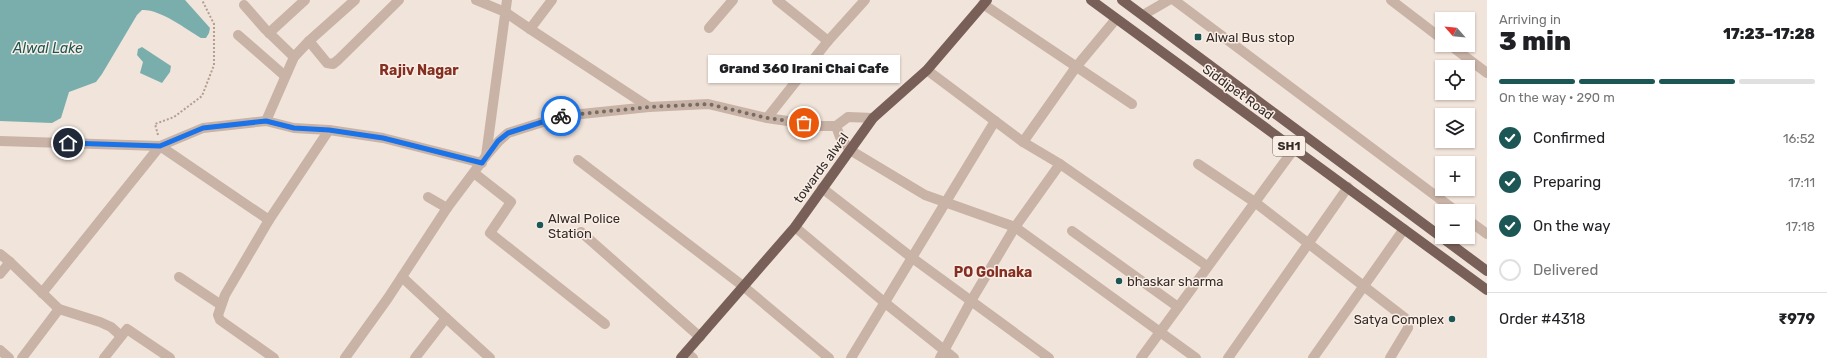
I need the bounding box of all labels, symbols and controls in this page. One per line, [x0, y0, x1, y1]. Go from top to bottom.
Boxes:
north arrow [1435, 12, 1475, 52]
map controls [1435, 12, 1475, 244]
text: Arriving in [1499, 12, 1561, 27]
text: 17:23–17:28 [1723, 25, 1815, 43]
text: 3 min [1499, 26, 1571, 57]
place label: Alwal Bus stop [1206, 30, 1295, 45]
marker: Alwal Bus stop [1193, 32, 1203, 42]
water label: Alwal Lake [12, 40, 83, 57]
callout: Grand 360 Irani Chai Cafe [708, 55, 900, 83]
button: locate [1435, 60, 1475, 100]
text: Grand 360 Irani Chai Cafe [719, 61, 889, 76]
street label: Siddipet Road [1200, 61, 1276, 123]
district label: Rajiv Nagar [379, 62, 459, 79]
text: On the way · 290 m [1499, 90, 1615, 105]
courier [541, 96, 581, 136]
icon: bike [550, 105, 572, 127]
pin [787, 106, 821, 140]
button: layers [1435, 108, 1475, 148]
icon: bag [793, 112, 815, 134]
pin [51, 126, 85, 160]
icon: check [1499, 127, 1521, 149]
text: Confirmed [1533, 129, 1605, 147]
street label: towards alwal [791, 130, 851, 206]
text: 16:52 [1783, 131, 1815, 146]
icon: home [57, 132, 79, 154]
road number: SH1 [1273, 136, 1305, 156]
button: + [1435, 156, 1475, 196]
icon: check [1499, 171, 1521, 193]
text: Preparing [1533, 173, 1601, 191]
text: 17:11 [1788, 175, 1815, 190]
button: − [1435, 204, 1475, 244]
place label: Alwal Police Station [548, 211, 620, 241]
icon: check [1499, 215, 1521, 237]
text: On the way [1533, 217, 1611, 235]
text: 17:18 [1786, 219, 1815, 234]
marker: Alwal Police Station [535, 220, 545, 230]
text: Delivered [1533, 261, 1598, 279]
district label: PO Golnaka [954, 264, 1032, 281]
place label: bhaskar sharma [1127, 274, 1223, 289]
marker: bhaskar sharma [1114, 276, 1124, 286]
text: Order #4318 [1499, 310, 1586, 328]
text: ₹979 [1778, 310, 1815, 328]
place label: Satya Complex [1354, 312, 1444, 327]
marker: Satya Complex [1447, 314, 1457, 324]

